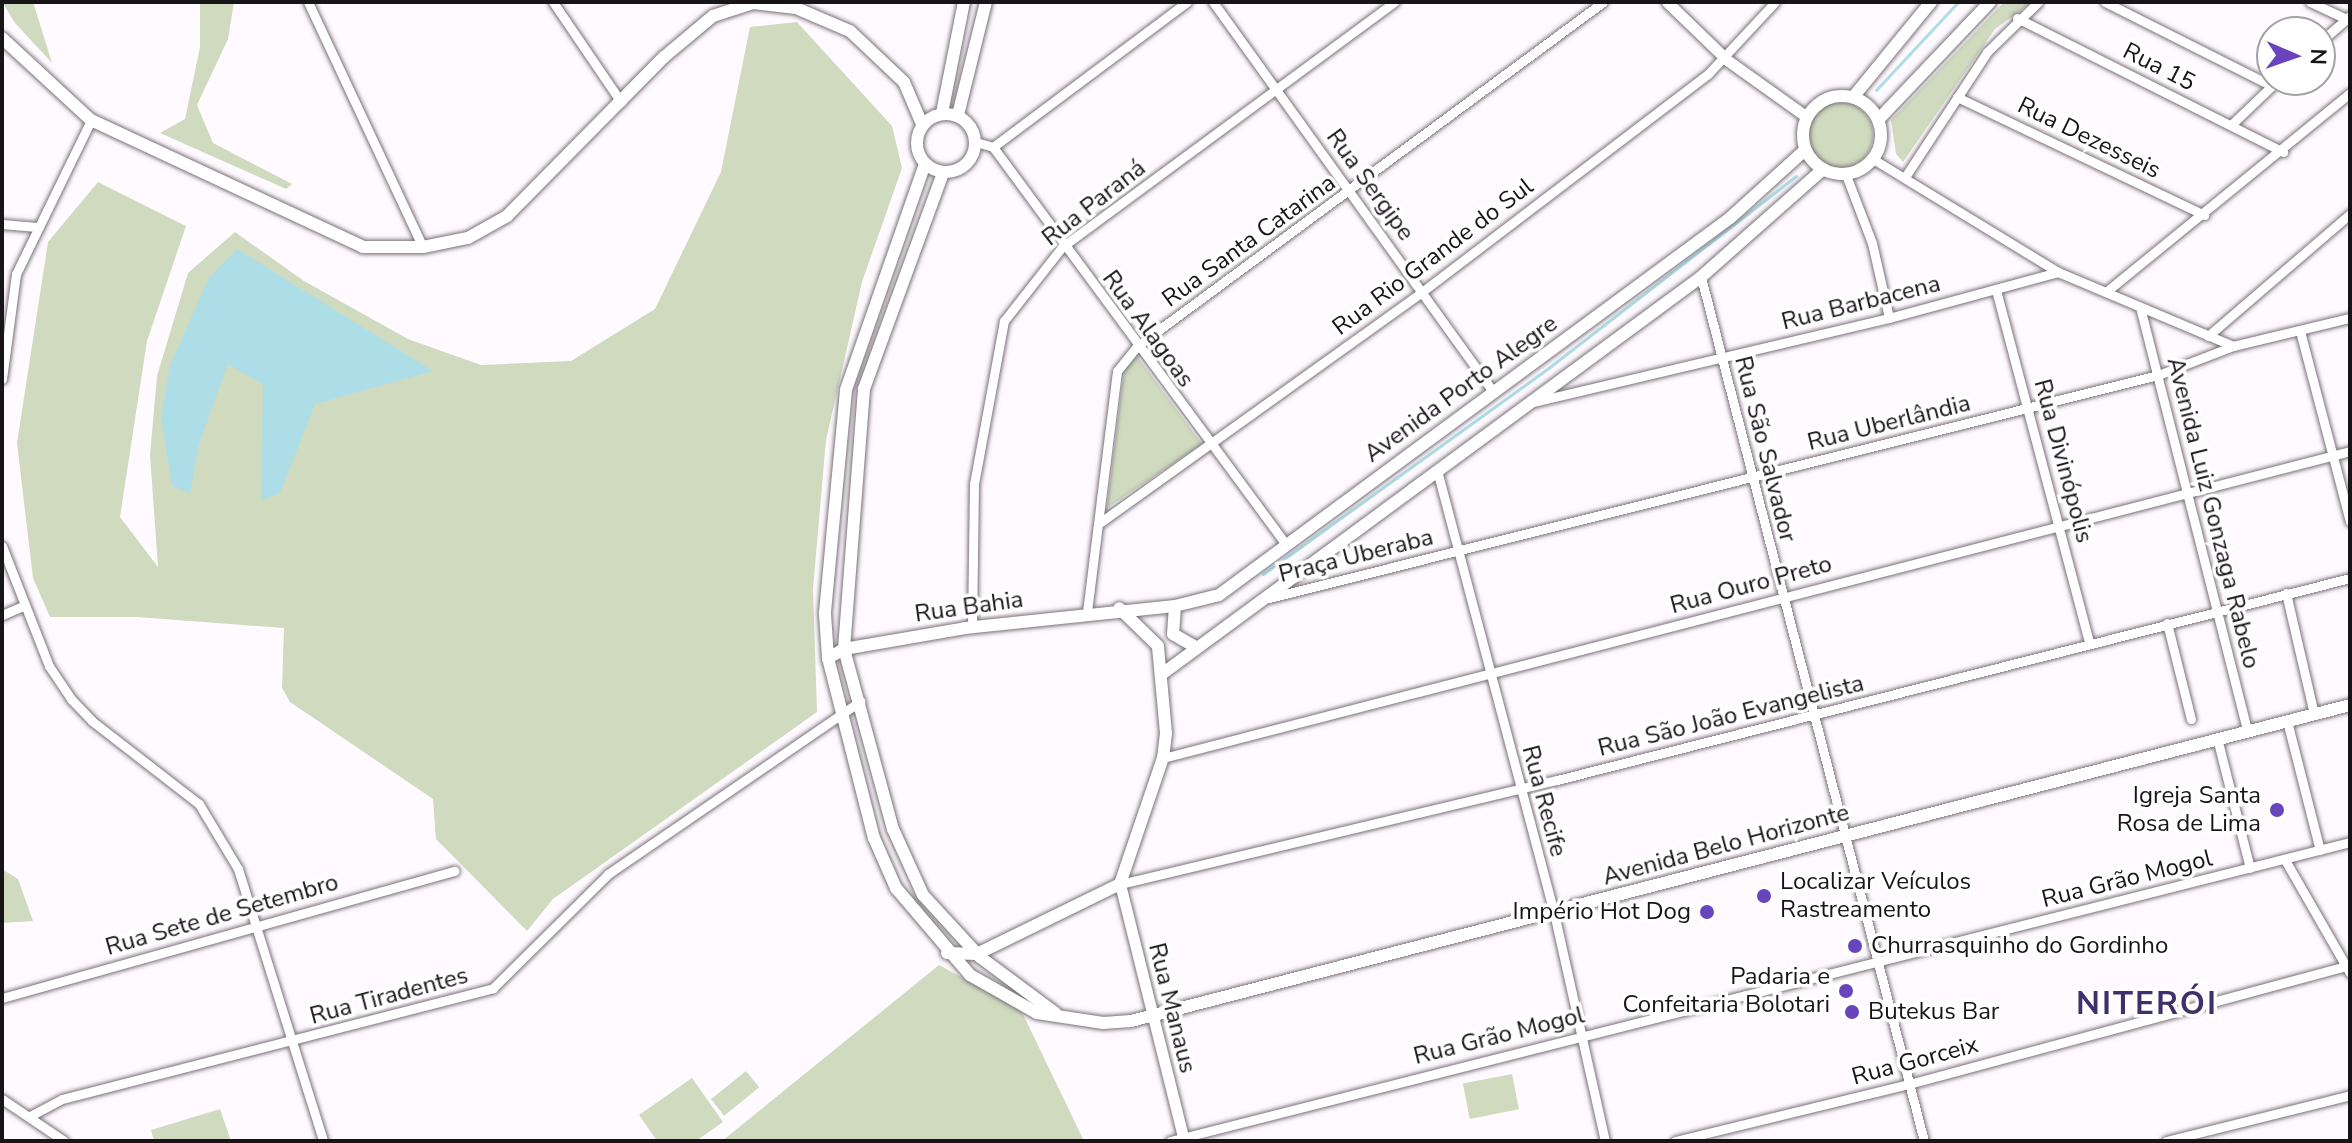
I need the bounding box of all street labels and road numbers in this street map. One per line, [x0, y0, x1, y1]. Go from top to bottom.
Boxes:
street label: Rua 15 [2118, 37, 2200, 97]
street label: Rua Dezesseis [2013, 91, 2165, 185]
street label: Rua Sergipe [1320, 124, 1420, 246]
street label: Rua Paraná [1037, 154, 1151, 252]
street label: Rua Santa Catarina [1157, 169, 1341, 313]
street label: Rua Rio Grande do Sul [1327, 172, 1539, 342]
street label: Rua Alagoas [1096, 265, 1200, 393]
street label: Rua Barbacena [1779, 269, 1943, 337]
street label: Avenida Porto Alegre [1359, 309, 1563, 469]
street label: Rua São Salvador [1728, 353, 1802, 545]
street label: Avenida Luiz Gonzaga Rabelo [2160, 354, 2266, 672]
street label: Rua Divinópolis [2027, 376, 2099, 546]
street label: Rua Uberlândia [1805, 389, 1973, 457]
street label: Praça Uberaba [1276, 523, 1436, 589]
street label: Rua Ouro Preto [1667, 550, 1835, 620]
street label: Rua Bahia [913, 585, 1025, 629]
street label: Rua São João Evangelista [1595, 669, 1867, 763]
street label: Rua Recife [1515, 742, 1573, 860]
street label: Avenida Belo Horizonte [1600, 798, 1852, 892]
street label: Rua Grão Mogol [2039, 844, 2215, 914]
street label: Rua Sete de Setembro [102, 868, 342, 962]
street label: Rua Manaus [1142, 940, 1202, 1076]
street label: Rua Tiradentes [307, 961, 471, 1031]
street label: Rua Grão Mogol [1411, 1001, 1587, 1071]
street label: Rua Gorceix [1849, 1030, 1981, 1092]

